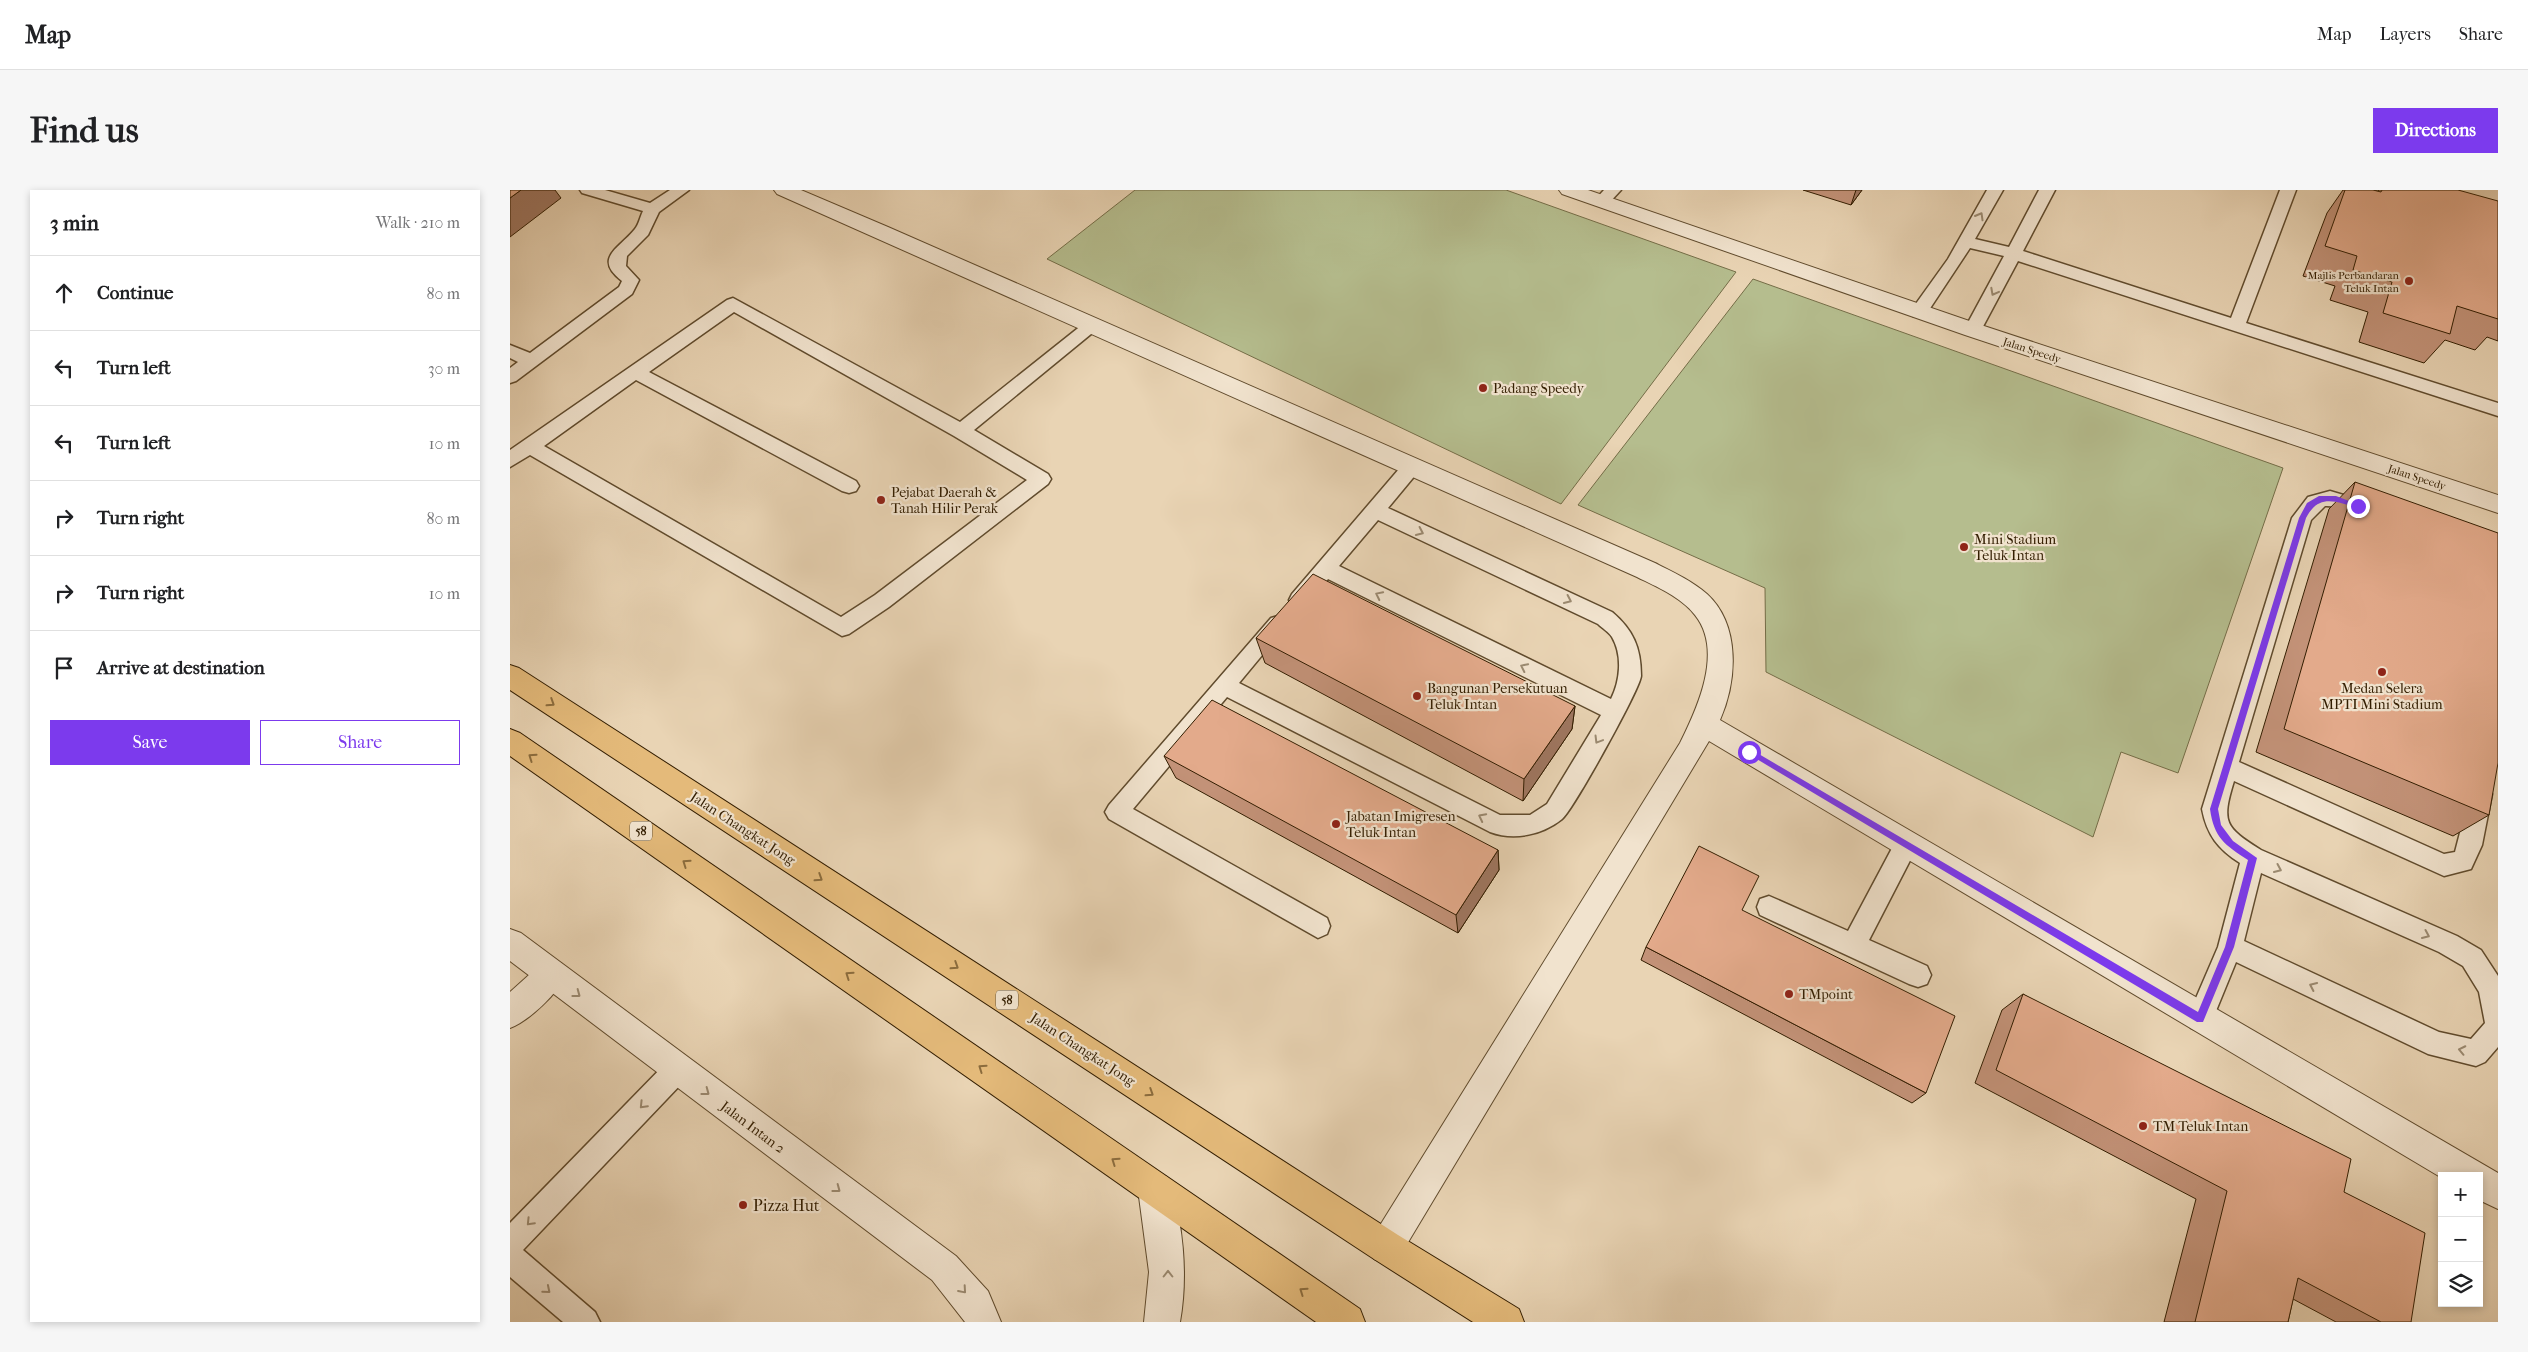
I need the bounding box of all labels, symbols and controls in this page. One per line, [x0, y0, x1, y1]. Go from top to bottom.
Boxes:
text: Map [25, 21, 71, 49]
text: Map [2317, 24, 2351, 45]
text: Layers [2379, 24, 2431, 45]
text: Share [2459, 24, 2503, 45]
button: Directions [2373, 108, 2498, 153]
text: Find us [30, 110, 139, 151]
text: 3 min [50, 211, 99, 235]
one-way arrow [1974, 212, 1984, 221]
text: Walk · 210 m [376, 213, 460, 232]
place label: Majlis Perbandaran Teluk Intan [2307, 269, 2400, 295]
marker: Majlis Perbandaran Teluk Intan [2403, 275, 2415, 287]
icon: ahead [50, 279, 78, 307]
text: Continue [97, 282, 173, 304]
text: 80 m [426, 284, 460, 303]
one-way arrow [1990, 287, 2000, 296]
street label: Jalan Speedy [2000, 335, 2064, 366]
icon: left [50, 354, 78, 382]
text: Turn left [97, 357, 171, 379]
text: 30 m [428, 359, 460, 378]
place label: Padang Speedy [1493, 380, 1585, 397]
marker: Padang Speedy [1477, 382, 1489, 394]
icon: left [50, 429, 78, 457]
text: Turn left [97, 432, 171, 454]
text: 10 m [429, 434, 460, 453]
street label: Jalan Speedy [2385, 462, 2449, 493]
place label: Pejabat Daerah & Tanah Hilir Perak [891, 484, 999, 517]
marker: Pejabat Daerah & Tanah Hilir Perak [875, 494, 887, 506]
route end [2347, 495, 2370, 518]
icon: right [50, 504, 78, 532]
text: Turn right [97, 507, 184, 529]
text: 80 m [426, 509, 460, 528]
one-way arrow [1415, 526, 1424, 536]
place label: Mini Stadium Teluk Intan [1974, 531, 2056, 564]
marker: Mini Stadium Teluk Intan [1958, 541, 1970, 553]
icon: right [50, 579, 78, 607]
text: Turn right [97, 582, 184, 604]
text: 10 m [429, 584, 460, 603]
one-way arrow [1375, 591, 1384, 601]
one-way arrow [1563, 594, 1572, 605]
icon: arrive [50, 654, 78, 682]
text: Arrive at destination [97, 657, 265, 679]
one-way arrow [1521, 663, 1530, 673]
marker: Medan Selera MPTI Mini Stadium [2376, 666, 2388, 678]
place label: Bangunan Persekutuan Teluk Intan [1427, 680, 1568, 713]
place label: Medan Selera MPTI Mini Stadium [2321, 680, 2443, 713]
marker: Bangunan Persekutuan Teluk Intan [1411, 690, 1423, 702]
one-way arrow [545, 697, 555, 706]
button: Save [50, 720, 250, 765]
button: Share [260, 720, 460, 765]
one-way arrow [1594, 734, 1604, 743]
route start [1738, 741, 1761, 764]
one-way arrow [529, 753, 538, 763]
street label: Jalan Changkat Jong [686, 788, 799, 869]
place label: Jabatan Imigresen Teluk Intan [1345, 808, 1456, 841]
one-way arrow [1478, 813, 1487, 823]
marker: Jabatan Imigresen Teluk Intan [1330, 818, 1342, 830]
road number: 58 [630, 821, 652, 840]
one-way arrow [682, 860, 692, 869]
one-way arrow [2273, 863, 2282, 874]
one-way arrow [814, 871, 823, 881]
one-way arrow [2421, 928, 2430, 939]
one-way arrow [950, 960, 959, 970]
one-way arrow [845, 972, 854, 981]
one-way arrow [2309, 982, 2318, 993]
place label: TMpoint [1799, 986, 1853, 1003]
one-way arrow [571, 988, 581, 997]
marker: TMpoint [1783, 988, 1795, 1000]
road number: 58 [996, 990, 1018, 1010]
street label: Jalan Changkat Jong [1026, 1009, 1139, 1090]
one-way arrow [2457, 1045, 2466, 1056]
one-way arrow [978, 1065, 988, 1074]
one-way arrow [701, 1086, 710, 1095]
one-way arrow [1144, 1087, 1154, 1096]
street label: Jalan Intan 2 [716, 1097, 788, 1157]
one-way arrow [640, 1099, 649, 1108]
place label: TM Teluk Intan [2153, 1118, 2248, 1135]
marker: TM Teluk Intan [2137, 1120, 2149, 1132]
one-way arrow [1112, 1158, 1121, 1167]
map controls [2438, 1172, 2483, 1307]
button: + [2438, 1172, 2483, 1217]
one-way arrow [831, 1183, 840, 1191]
place label: Pizza Hut [753, 1196, 820, 1215]
marker: Pizza Hut [737, 1199, 749, 1211]
one-way arrow [527, 1216, 536, 1225]
button: − [2438, 1217, 2483, 1262]
button: layers [2438, 1262, 2483, 1307]
one-way arrow [1163, 1270, 1173, 1278]
one-way arrow [541, 1284, 550, 1292]
one-way arrow [957, 1285, 966, 1294]
one-way arrow [1299, 1288, 1308, 1297]

